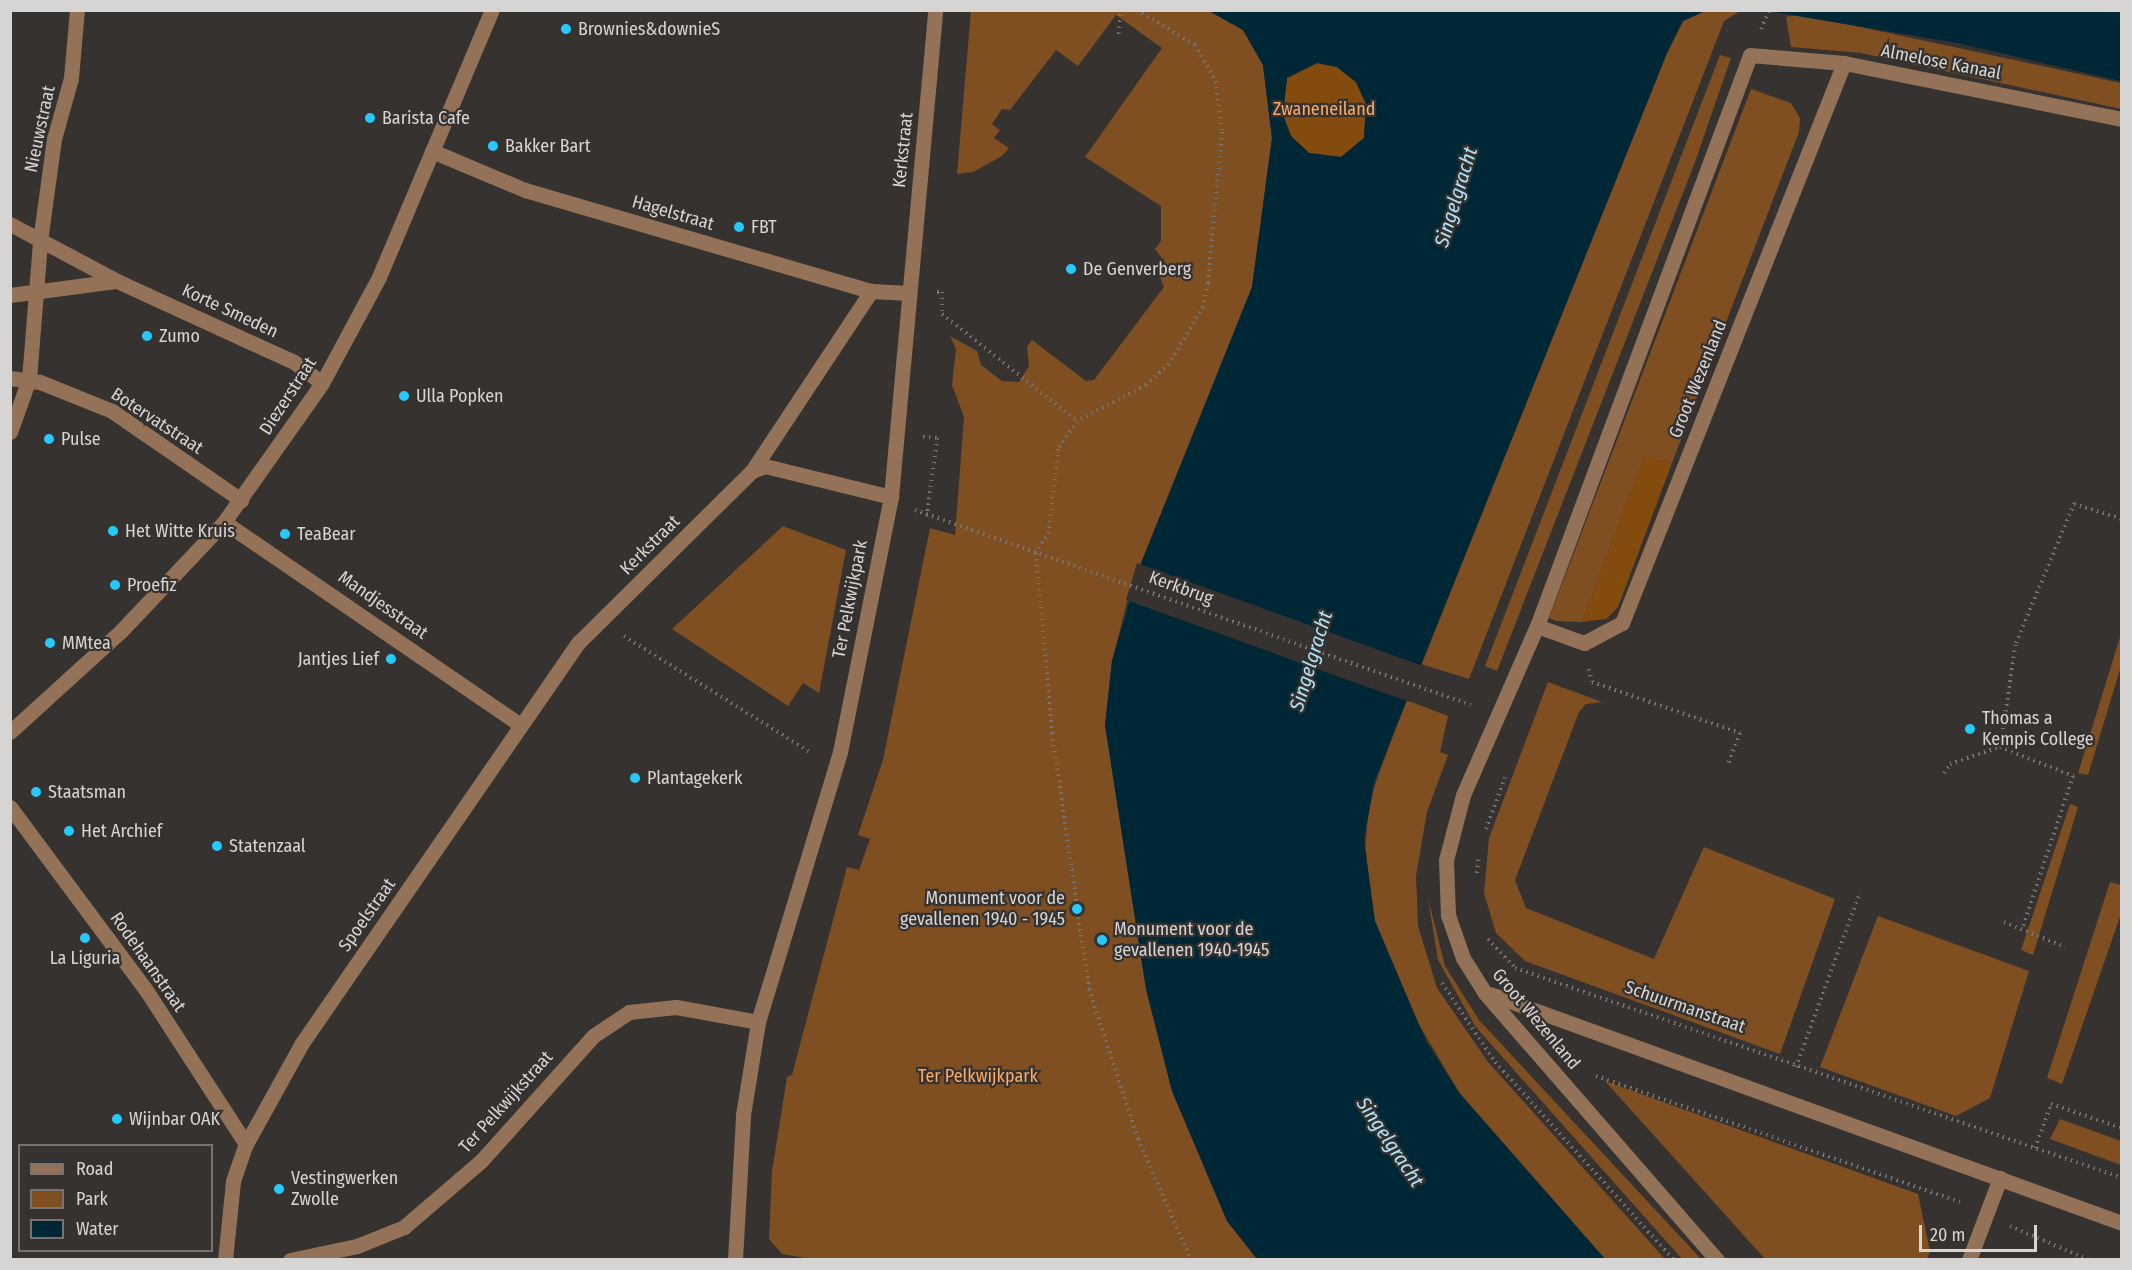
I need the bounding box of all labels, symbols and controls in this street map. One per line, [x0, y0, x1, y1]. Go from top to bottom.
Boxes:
place label: Brownies&downieS [578, 18, 720, 40]
marker: Brownies&downieS [559, 22, 573, 36]
street label: Almelose Kanaal [1879, 40, 2003, 84]
street label: Nieuwstraat [20, 84, 60, 174]
park label: Zwaneneiland [1273, 98, 1375, 120]
place label: Barista Cafe [382, 107, 470, 129]
marker: Barista Cafe [363, 111, 377, 125]
street label: Kerkstraat [888, 111, 918, 189]
place label: Bakker Bart [505, 135, 591, 157]
marker: Bakker Bart [486, 139, 500, 153]
water label: Singelgracht [1429, 144, 1483, 250]
street label: Hagelstraat [630, 191, 716, 235]
place label: FBT [751, 216, 777, 238]
marker: FBT [732, 220, 746, 234]
place label: De Genverberg [1083, 258, 1191, 280]
marker: De Genverberg [1064, 262, 1078, 276]
street label: Korte Smeden [179, 279, 281, 343]
street label: Groot Wezenland [1665, 317, 1731, 441]
place label: Zumo [159, 325, 200, 347]
marker: Zumo [140, 329, 154, 343]
street label: Diezerstraat [255, 353, 321, 439]
street label: Botervatstraat [107, 383, 207, 459]
place label: Ulla Popken [416, 385, 504, 407]
marker: Ulla Popken [397, 389, 411, 403]
place label: Pulse [61, 428, 101, 450]
marker: Pulse [42, 432, 56, 446]
street label: Kerkstraat [616, 511, 684, 579]
place label: Het Witte Kruis [125, 520, 235, 542]
place label: TeaBear [297, 523, 356, 545]
marker: Het Witte Kruis [106, 524, 120, 538]
marker: TeaBear [278, 527, 292, 541]
street label: Ter Pelkwijkpark [828, 538, 872, 660]
street label: Mandjesstraat [334, 566, 432, 644]
street label: Kerkbrug [1146, 566, 1216, 610]
place label: Proefiz [127, 574, 177, 596]
marker: Proefiz [108, 578, 122, 592]
water label: Singelgracht [1284, 608, 1338, 714]
place label: MMtea [62, 632, 111, 654]
marker: MMtea [43, 636, 57, 650]
place label: Jantjes Lief [298, 648, 379, 670]
marker: Jantjes Lief [384, 652, 398, 666]
place label: Thomas a Kempis College [1982, 708, 2094, 750]
marker: Thomas a Kempis College [1963, 722, 1977, 736]
place label: Plantagekerk [647, 767, 742, 789]
marker: Plantagekerk [628, 771, 642, 785]
place label: Staatsman [48, 781, 126, 803]
marker: Staatsman [29, 785, 43, 799]
place label: Het Archief [81, 820, 162, 842]
marker: Het Archief [62, 824, 76, 838]
place label: Statenzaal [229, 835, 306, 857]
marker: Statenzaal [210, 839, 224, 853]
street label: Spoelstraat [334, 874, 400, 956]
place label: Monument voor de gevallenen 1940 - 1945 [900, 888, 1065, 930]
marker: Monument voor de gevallenen 1940 - 1945 [1070, 902, 1084, 916]
street label: Rodehaanstraat [106, 908, 190, 1016]
place label: Monument voor de gevallenen 1940-1945 [1114, 919, 1269, 962]
marker: La Liguria [78, 931, 92, 945]
marker: Monument voor de gevallenen 1940-1945 [1095, 933, 1109, 947]
place label: La Liguria [50, 947, 120, 969]
street label: Groot Wezenland [1487, 964, 1585, 1074]
street label: Schuurmanstraat [1622, 976, 1748, 1038]
street label: Ter Pelkwijkstraat [455, 1047, 557, 1157]
park label: Ter Pelkwijkpark [918, 1065, 1038, 1087]
water label: Singelgracht [1351, 1093, 1429, 1191]
place label: Wijnbar OAK [129, 1108, 220, 1130]
marker: Wijnbar OAK [110, 1112, 124, 1126]
legend [18, 1144, 213, 1252]
text: Road [76, 1158, 113, 1180]
place label: Vestingwerken Zwolle [291, 1168, 398, 1210]
marker: Vestingwerken Zwolle [272, 1182, 286, 1196]
text: Park [76, 1188, 108, 1210]
scale bar [1922, 1213, 2040, 1251]
text: Water [76, 1218, 119, 1240]
text: 20 m [1930, 1224, 1965, 1246]

